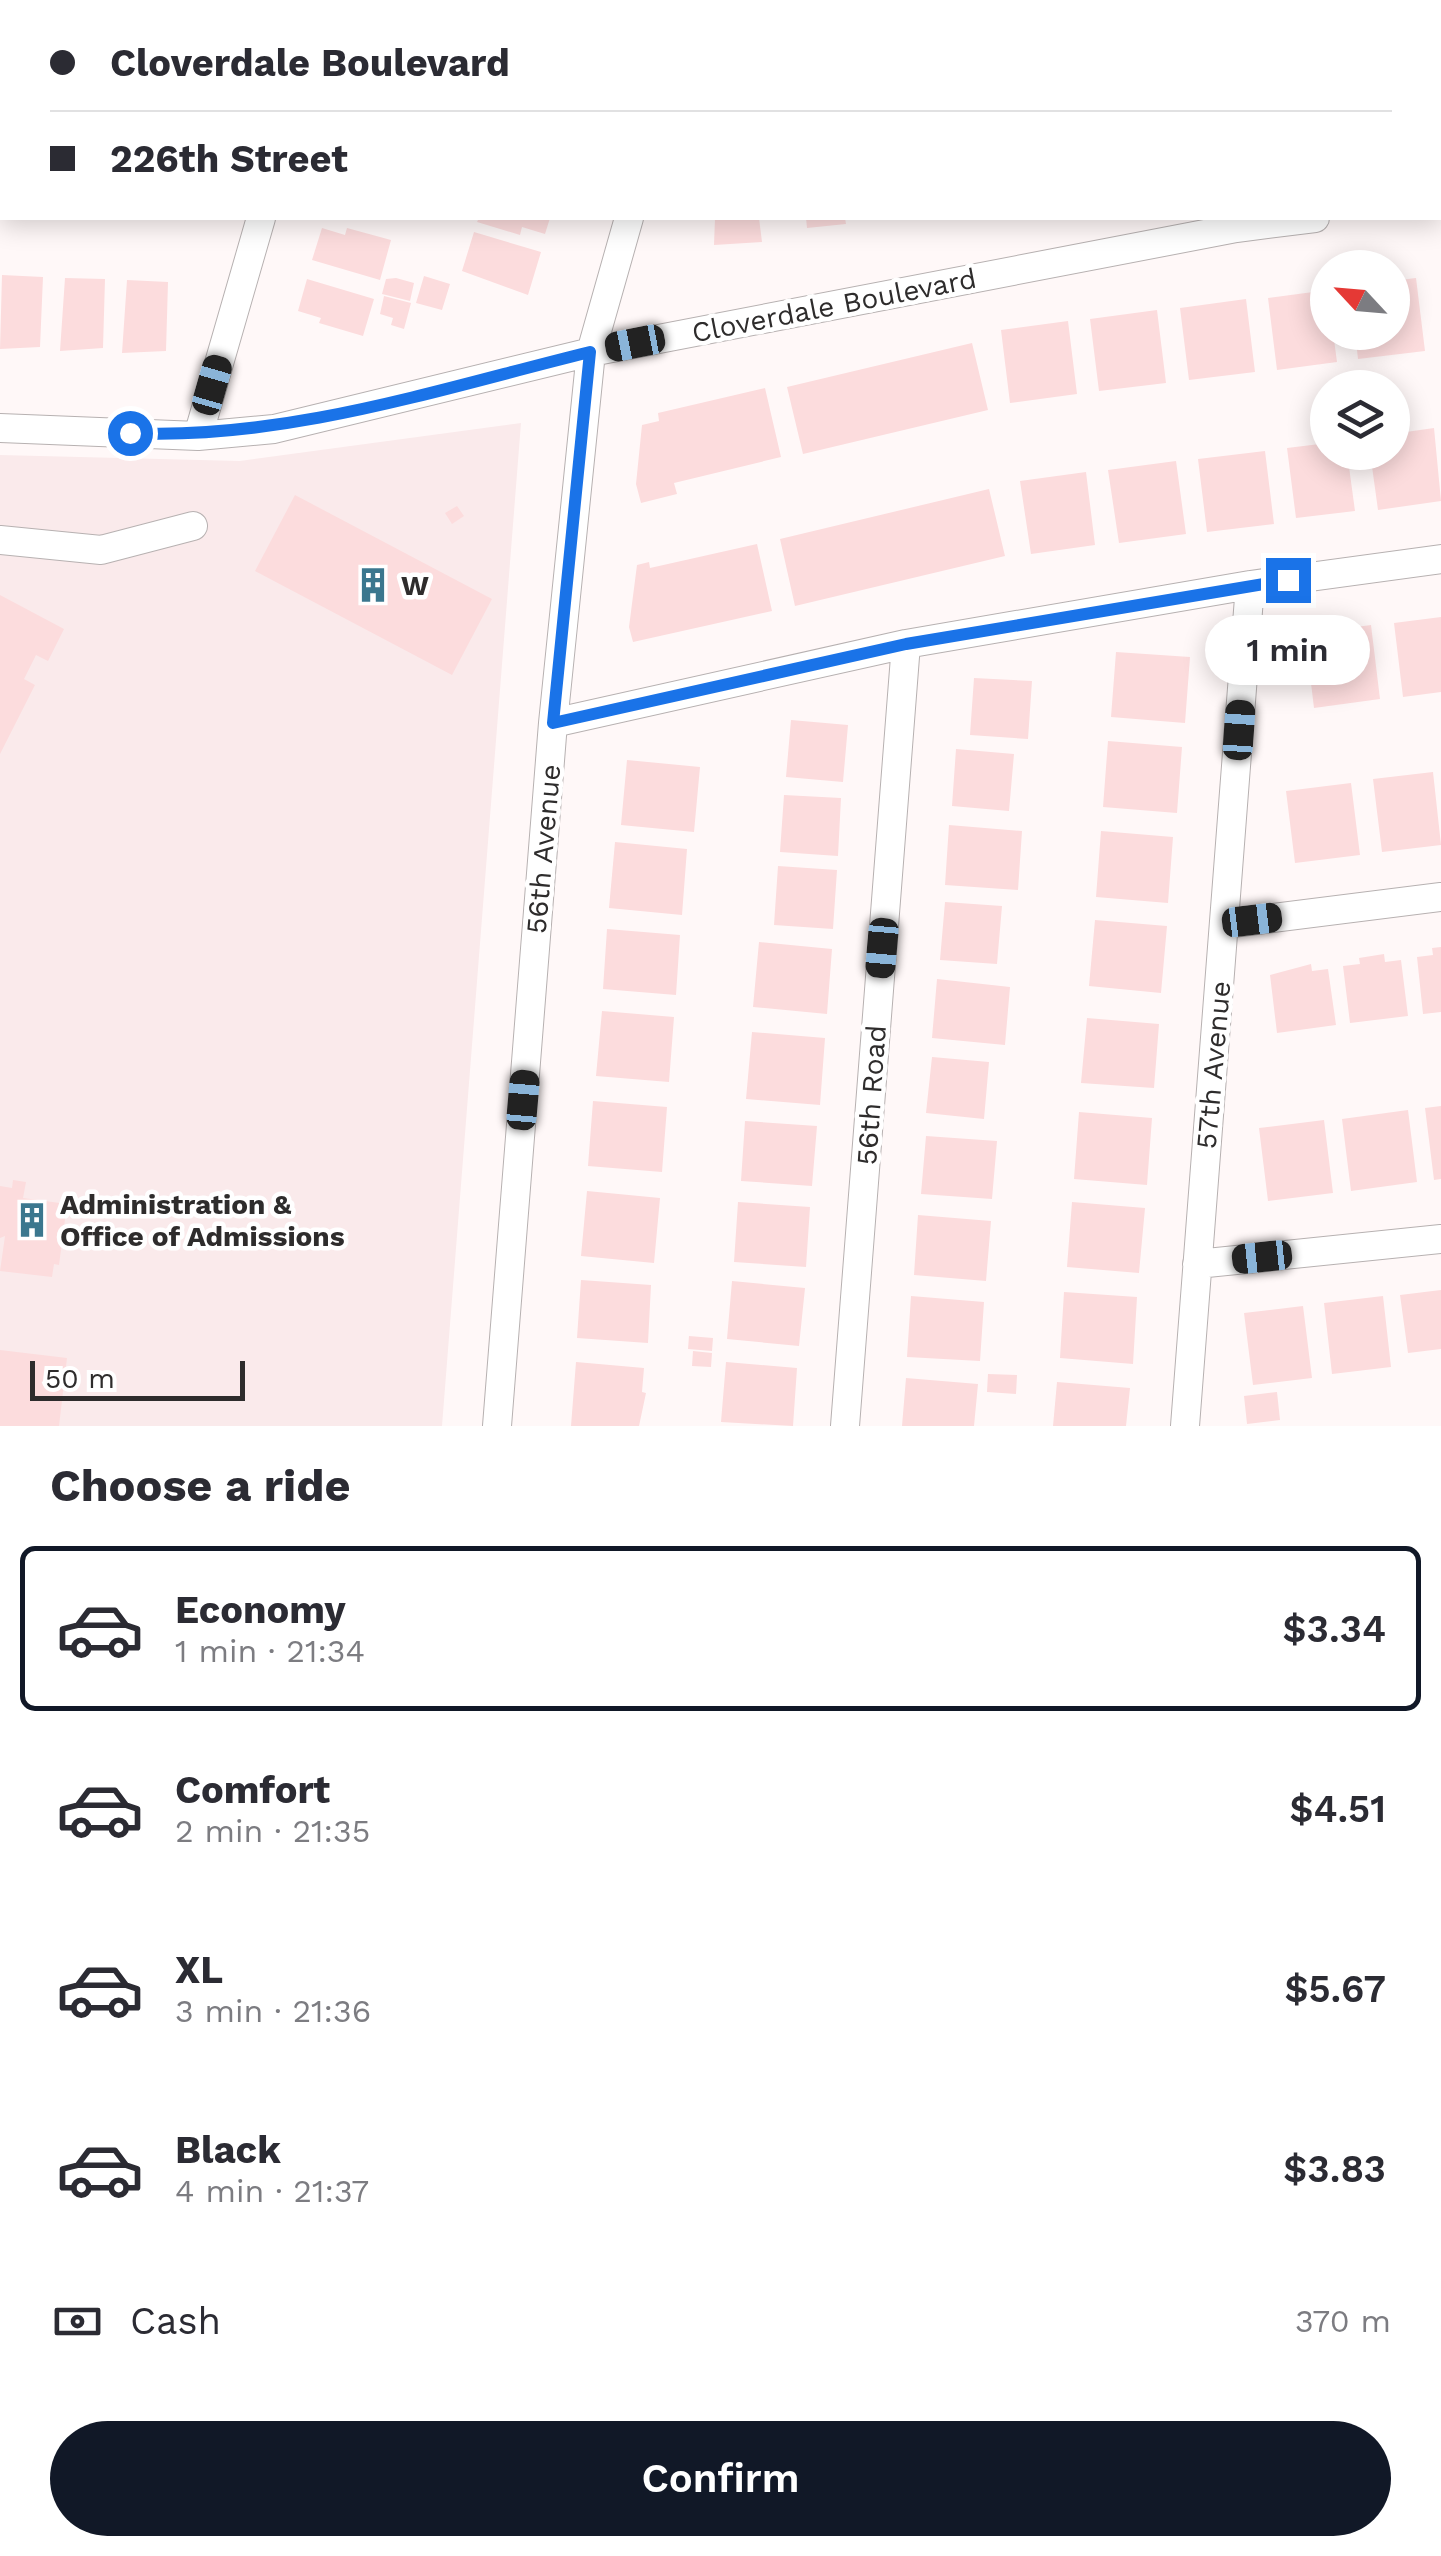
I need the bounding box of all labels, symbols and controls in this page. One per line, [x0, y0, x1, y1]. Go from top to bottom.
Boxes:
text: Cloverdale Boulevard [110, 41, 510, 85]
text: 226th Street [110, 137, 348, 181]
north arrow [1310, 250, 1410, 350]
map controls [1310, 250, 1410, 470]
street label: Cloverdale Boulevard [689, 262, 979, 349]
car [603, 323, 667, 363]
car [189, 352, 235, 418]
button: layers [1310, 370, 1410, 470]
route start [108, 411, 153, 456]
route end [1266, 558, 1311, 603]
building icon: W [354, 566, 392, 604]
place label: W [401, 569, 429, 602]
callout: 1 min [1206, 615, 1370, 685]
text: 1 min [1246, 631, 1329, 669]
car [1222, 699, 1256, 761]
street label: 56th Avenue [520, 763, 567, 935]
car [1220, 901, 1284, 939]
car [864, 917, 900, 979]
street label: 57th Avenue [1190, 980, 1237, 1150]
street label: 56th Road [850, 1024, 893, 1166]
car [505, 1069, 541, 1131]
place label: Administration & Office of Admissions [60, 1188, 345, 1253]
building icon: Administration & Office of Admissions [13, 1201, 51, 1239]
car [1231, 1239, 1293, 1275]
scale bar [30, 1356, 245, 1400]
text: 50 m [45, 1362, 115, 1395]
text: Choose a ride [50, 1459, 350, 1512]
icon: car [55, 1584, 145, 1674]
text: Economy [175, 1588, 346, 1632]
text: $3.34 [1282, 1607, 1386, 1651]
text: 1 min · 21:34 [175, 1632, 365, 1670]
icon: car [55, 1764, 145, 1854]
text: Comfort [175, 1768, 330, 1812]
text: $4.51 [1290, 1787, 1386, 1831]
text: 2 min · 21:35 [175, 1812, 370, 1850]
icon: car [55, 1944, 145, 2034]
text: XL [175, 1948, 223, 1992]
text: $5.67 [1284, 1967, 1386, 2011]
text: 3 min · 21:36 [175, 1992, 371, 2030]
icon: car [55, 2124, 145, 2214]
text: Black [175, 2128, 281, 2172]
text: $3.83 [1283, 2147, 1386, 2191]
text: 4 min · 21:37 [175, 2172, 369, 2210]
icon: cash [50, 2294, 105, 2349]
text: Cash [130, 2299, 221, 2343]
text: 370 m [1295, 2302, 1391, 2340]
button: Confirm [50, 2421, 1391, 2536]

